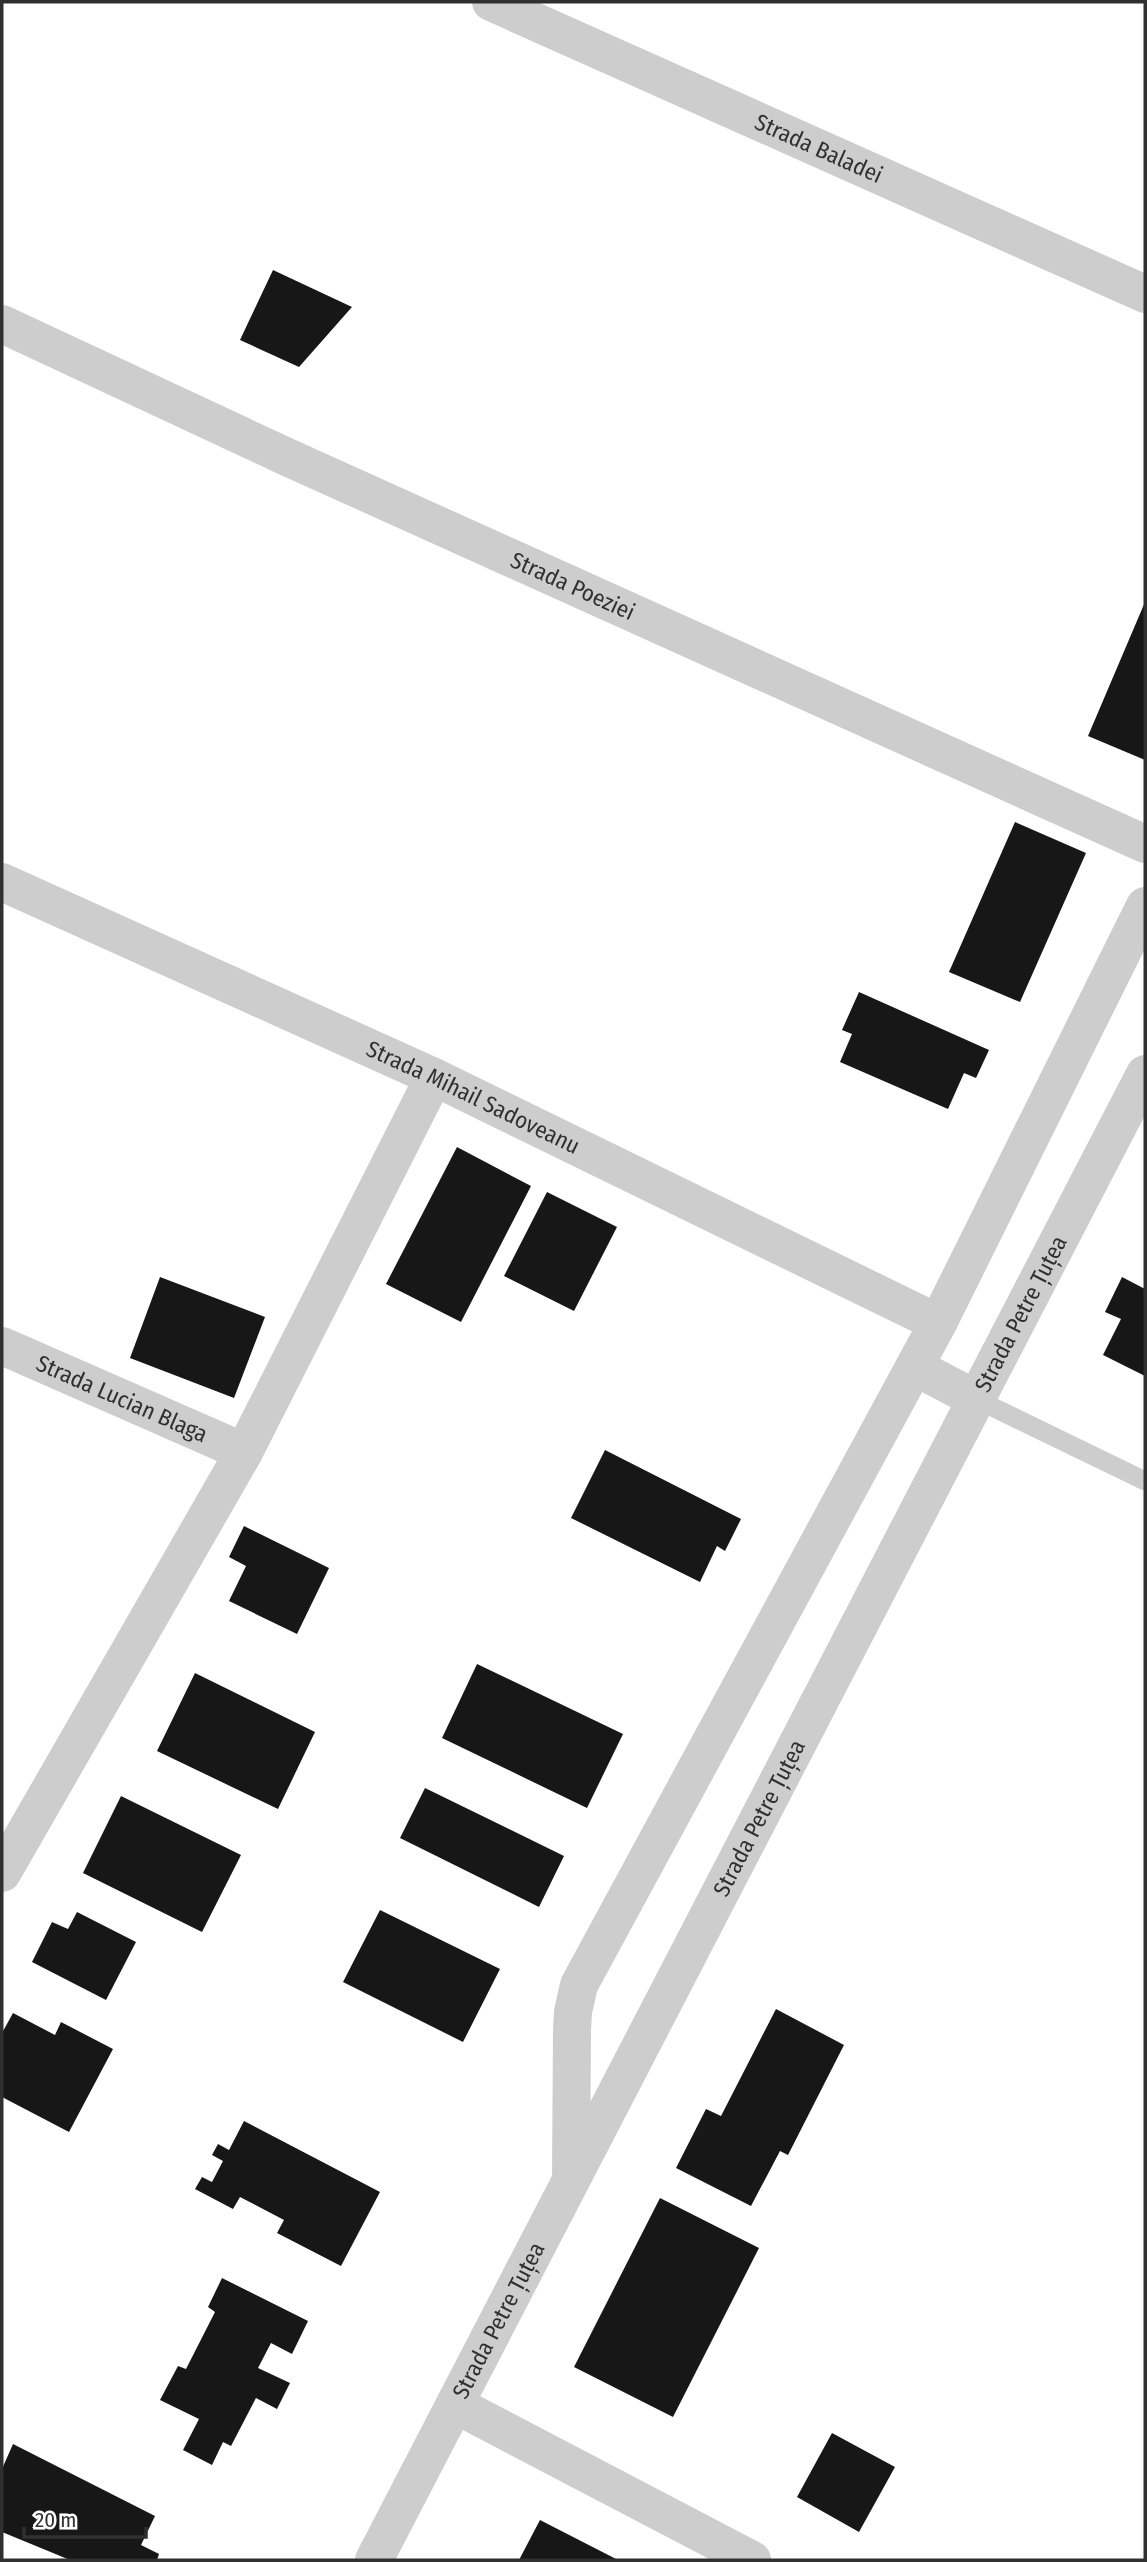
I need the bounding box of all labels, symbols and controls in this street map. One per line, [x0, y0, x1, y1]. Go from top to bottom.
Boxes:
street label: Strada Baladei [751, 108, 887, 189]
street label: Strada Poeziei [506, 546, 639, 626]
street label: Strada Mihail Sadoveanu [362, 1034, 585, 1160]
street label: Strada Petre Țuțea [968, 1231, 1073, 1397]
street label: Strada Lucian Blaga [32, 1349, 212, 1448]
street label: Strada Petre Țuțea [707, 1735, 811, 1901]
street label: Strada Petre Țuțea [446, 2237, 550, 2403]
scale bar [24, 2496, 147, 2540]
text: 20 m [35, 2507, 76, 2533]

